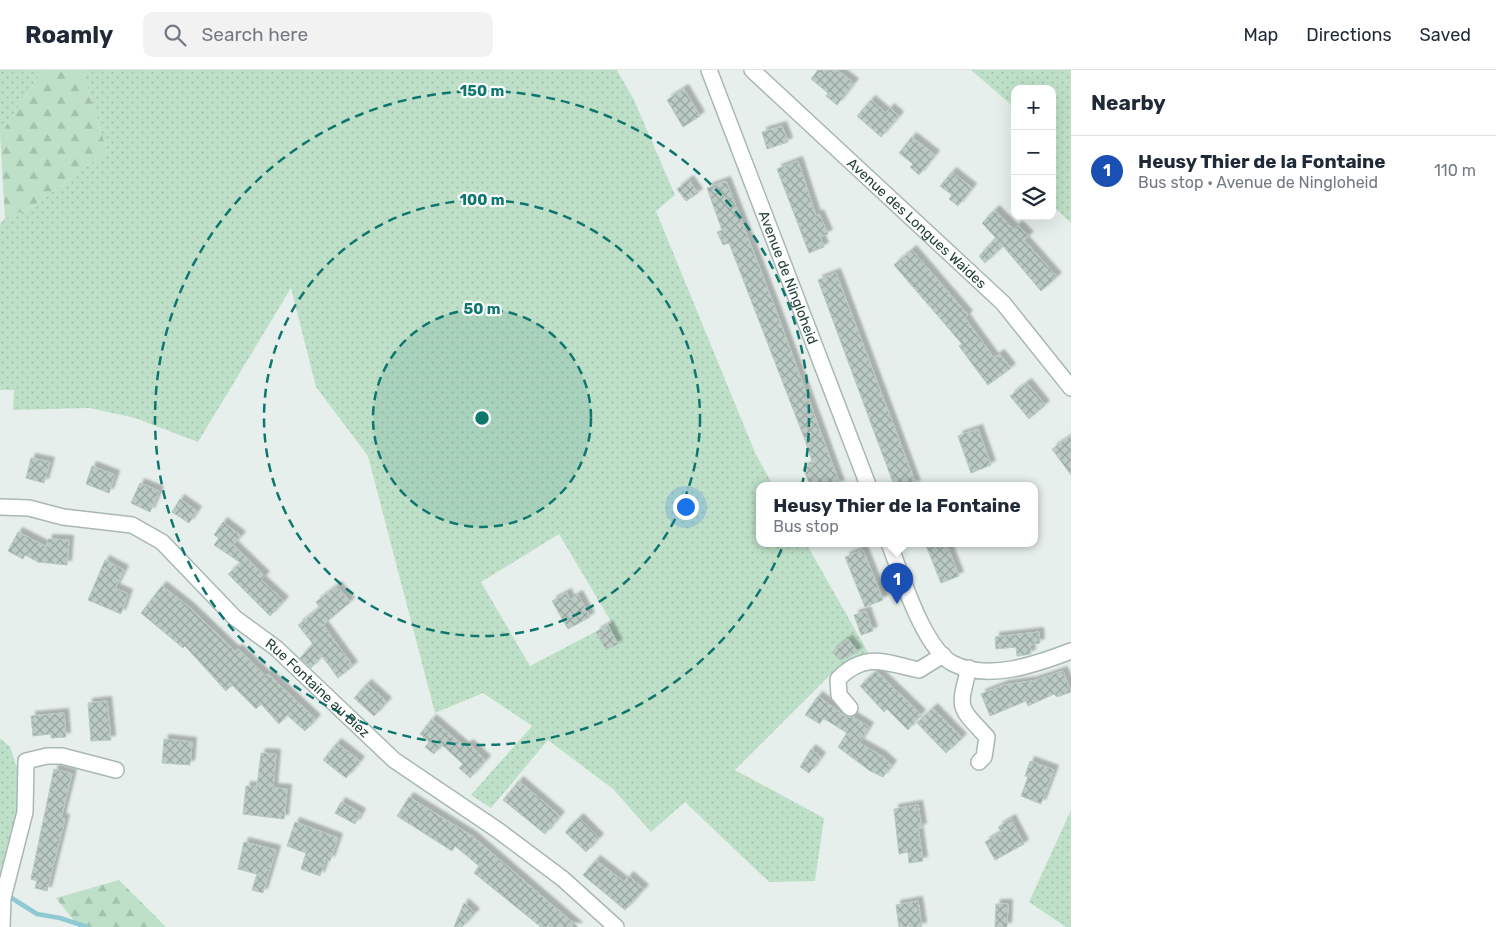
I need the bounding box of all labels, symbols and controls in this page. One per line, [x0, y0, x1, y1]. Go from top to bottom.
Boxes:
search box [143, 12, 493, 57]
text: Roamly [25, 21, 113, 49]
icon: search [161, 21, 189, 49]
text: Search here [201, 23, 308, 46]
text: Map [1243, 24, 1278, 46]
text: Directions [1306, 24, 1392, 46]
text: Saved [1420, 24, 1471, 46]
text: 150 m [460, 82, 504, 100]
map controls [1011, 85, 1056, 220]
button: + [1011, 85, 1056, 130]
text: Nearby [1091, 90, 1166, 115]
button: − [1011, 130, 1056, 175]
text: Heusy Thier de la Fontaine [1138, 150, 1386, 173]
street label: Avenue des Longues Waides [844, 154, 990, 292]
text: 1 [1103, 161, 1111, 180]
text: 110 m [1434, 161, 1476, 180]
text: Bus stop · Avenue de Ningloheid [1138, 173, 1378, 192]
button: layers [1011, 175, 1056, 220]
text: 100 m [460, 191, 504, 209]
street label: Avenue de Ningloheid [755, 208, 822, 346]
text: 50 m [464, 300, 500, 318]
centre of rings [473, 409, 491, 427]
popup [756, 482, 1038, 547]
your location [673, 494, 699, 520]
text: Heusy Thier de la Fontaine [773, 494, 1021, 517]
text: Bus stop [773, 517, 839, 536]
pin: 1 [881, 563, 913, 604]
street label: Rue Fontaine au Biez [262, 635, 373, 741]

